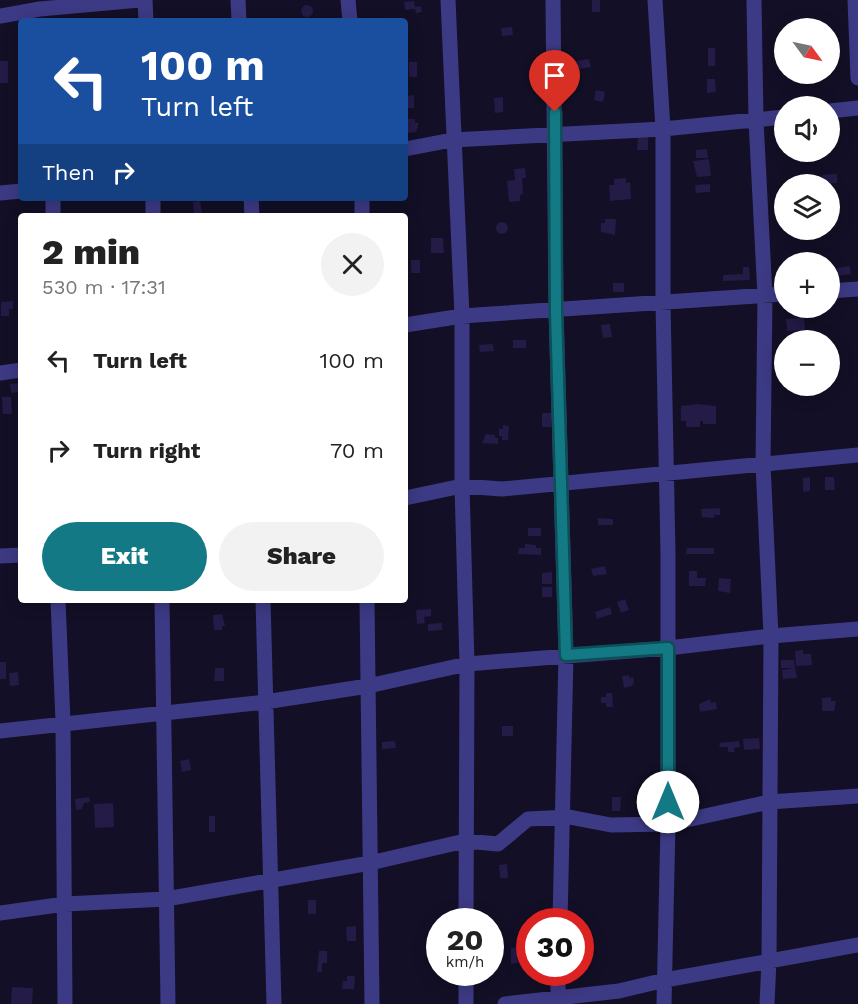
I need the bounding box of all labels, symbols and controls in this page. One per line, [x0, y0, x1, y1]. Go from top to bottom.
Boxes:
north arrow [774, 18, 840, 84]
map controls [774, 18, 840, 396]
text: 100 m [141, 41, 265, 90]
icon: left [42, 42, 120, 120]
pin [529, 50, 580, 112]
icon: arrive [538, 59, 571, 92]
text: Turn left [141, 91, 253, 123]
button: sound [774, 96, 840, 162]
icon: right [107, 156, 140, 189]
text: Then [42, 160, 95, 185]
button: layers [774, 174, 840, 240]
text: 2 min [42, 231, 140, 273]
button: close [321, 233, 384, 296]
button: + [774, 252, 840, 318]
text: 530 m · 17:31 [42, 275, 166, 299]
button: − [774, 330, 840, 396]
icon: left [42, 344, 75, 377]
text: Turn left [93, 348, 187, 373]
text: 100 m [320, 348, 384, 373]
icon: right [42, 434, 75, 467]
text: Turn right [93, 438, 200, 463]
text: 70 m [330, 438, 384, 463]
button: Exit [42, 522, 207, 591]
button: Share [219, 522, 384, 591]
position arrow [636, 770, 700, 834]
speed limit sign: 30 [516, 908, 594, 986]
text: 20 [446, 922, 484, 957]
text: km/h [446, 953, 484, 971]

